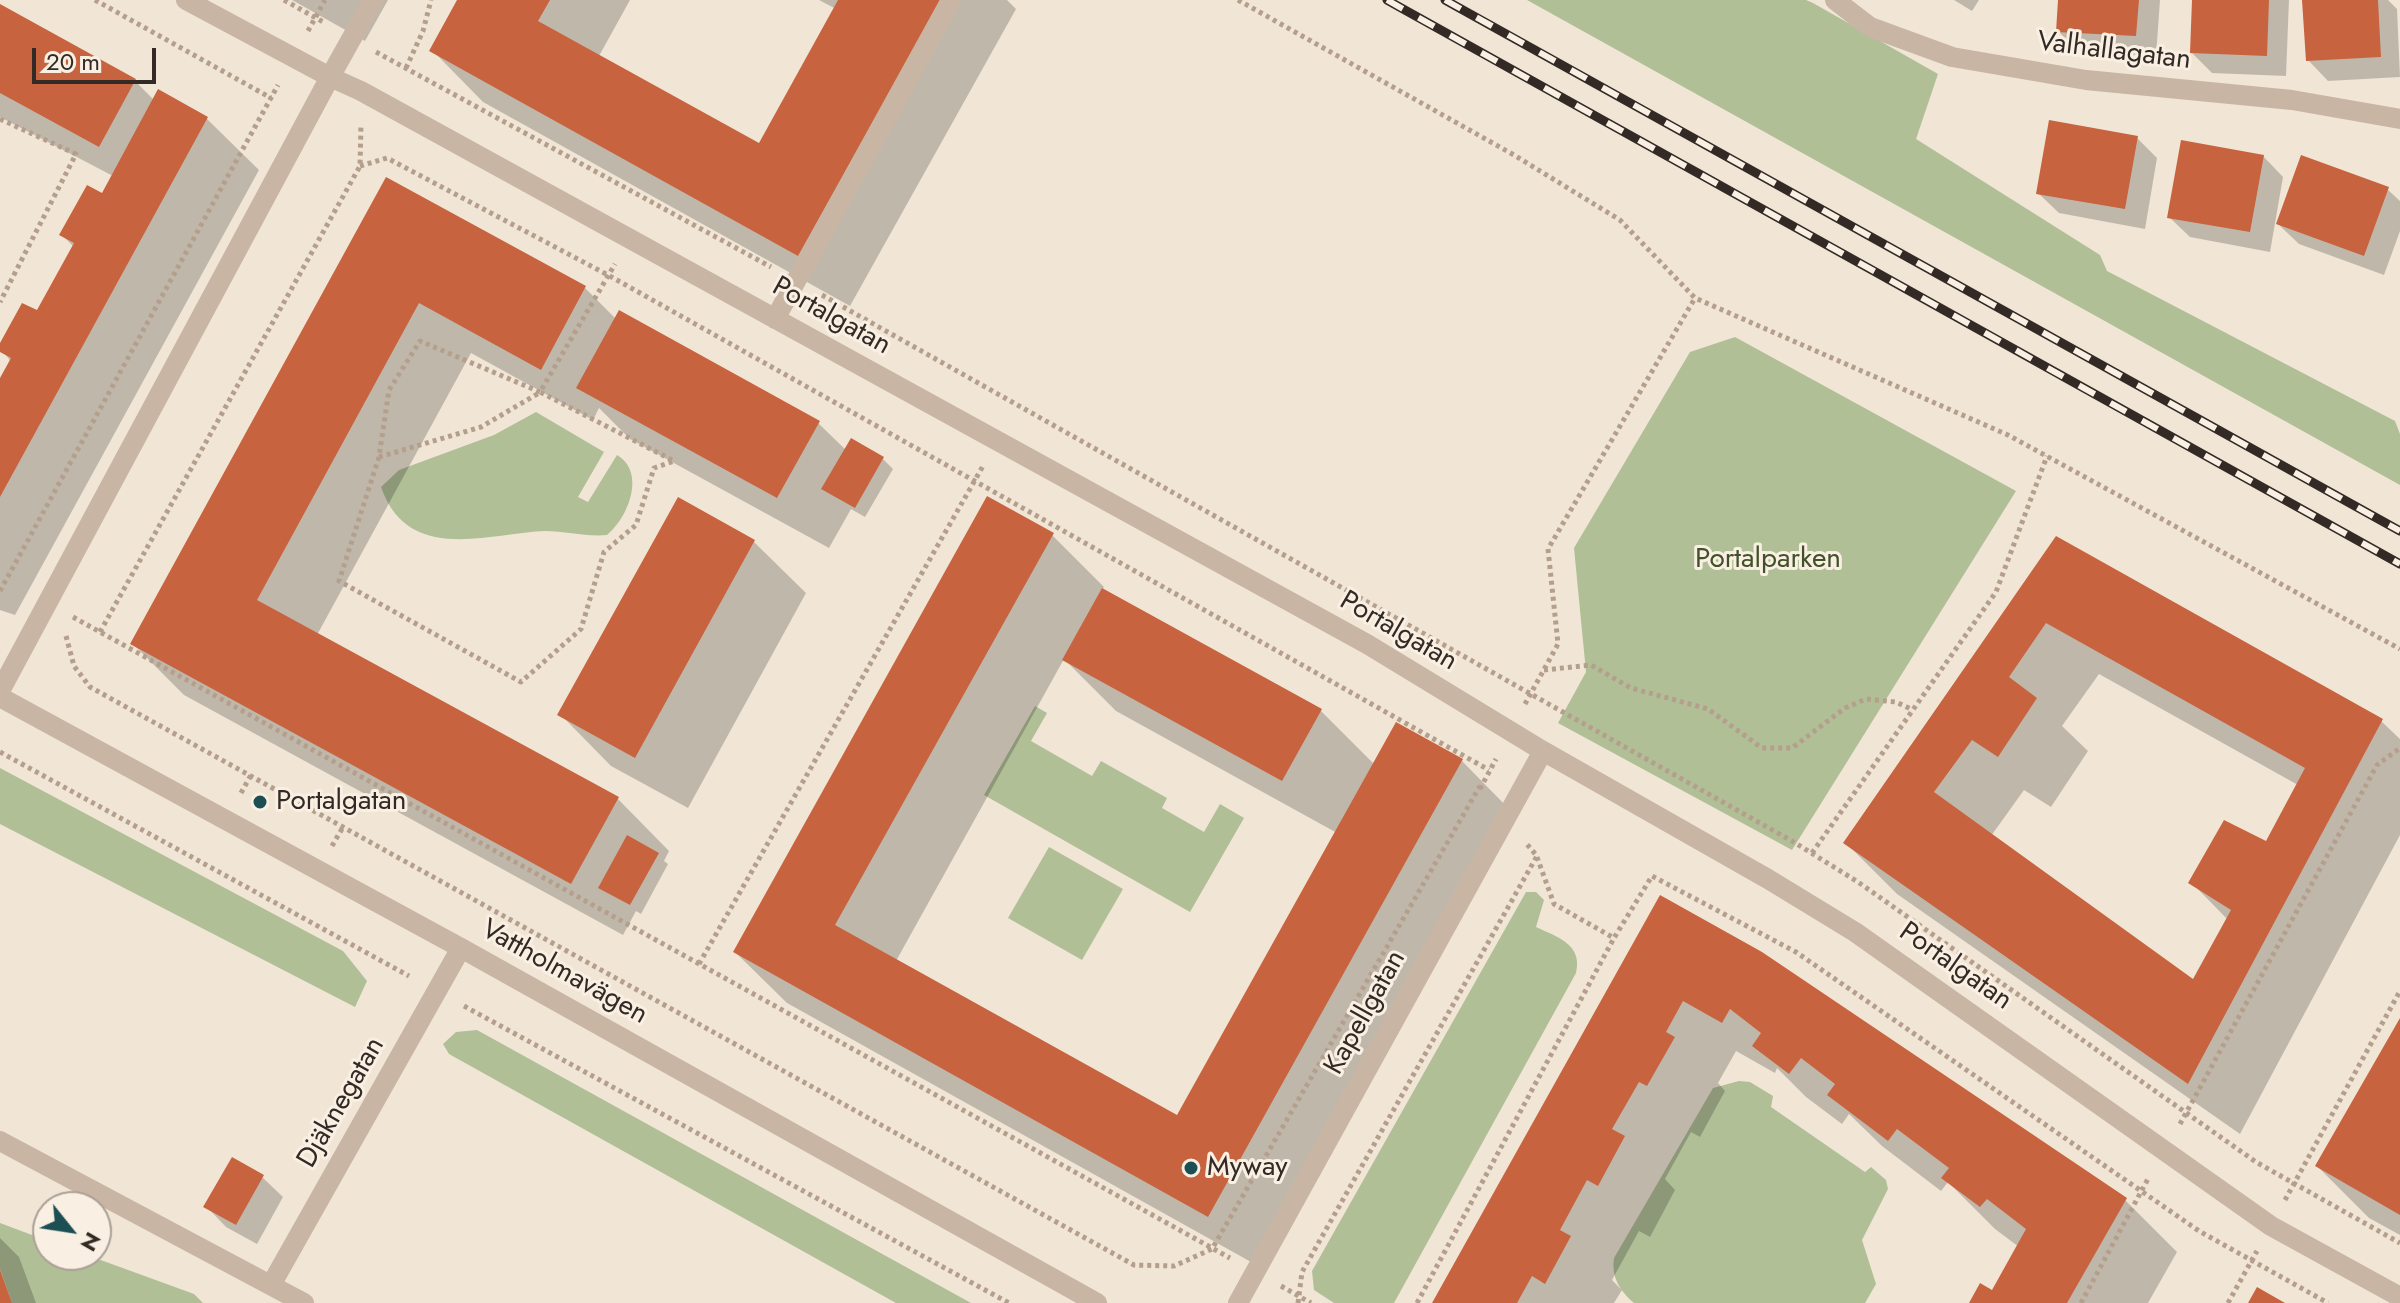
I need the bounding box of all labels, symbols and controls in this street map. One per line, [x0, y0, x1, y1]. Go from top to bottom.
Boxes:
street label: Valhallagatan [2035, 26, 2193, 78]
scale bar [36, 32, 160, 82]
text: 20 m [46, 44, 100, 79]
street label: Portalgatan [766, 271, 896, 363]
park label: Portalparken [1695, 543, 1841, 577]
street label: Portalgatan [1333, 585, 1463, 679]
place label: Portalgatan [276, 785, 406, 819]
marker: Portalgatan [251, 793, 269, 811]
street label: Vattholmavägen [475, 913, 653, 1033]
street label: Portalgatan [1892, 916, 2018, 1018]
street label: Kapellgatan [1318, 945, 1414, 1081]
street label: Djäknegatan [291, 1032, 393, 1174]
place label: Myway [1207, 1151, 1288, 1185]
marker: Myway [1182, 1159, 1200, 1177]
north arrow [32, 1191, 112, 1271]
text: N [73, 1226, 109, 1258]

